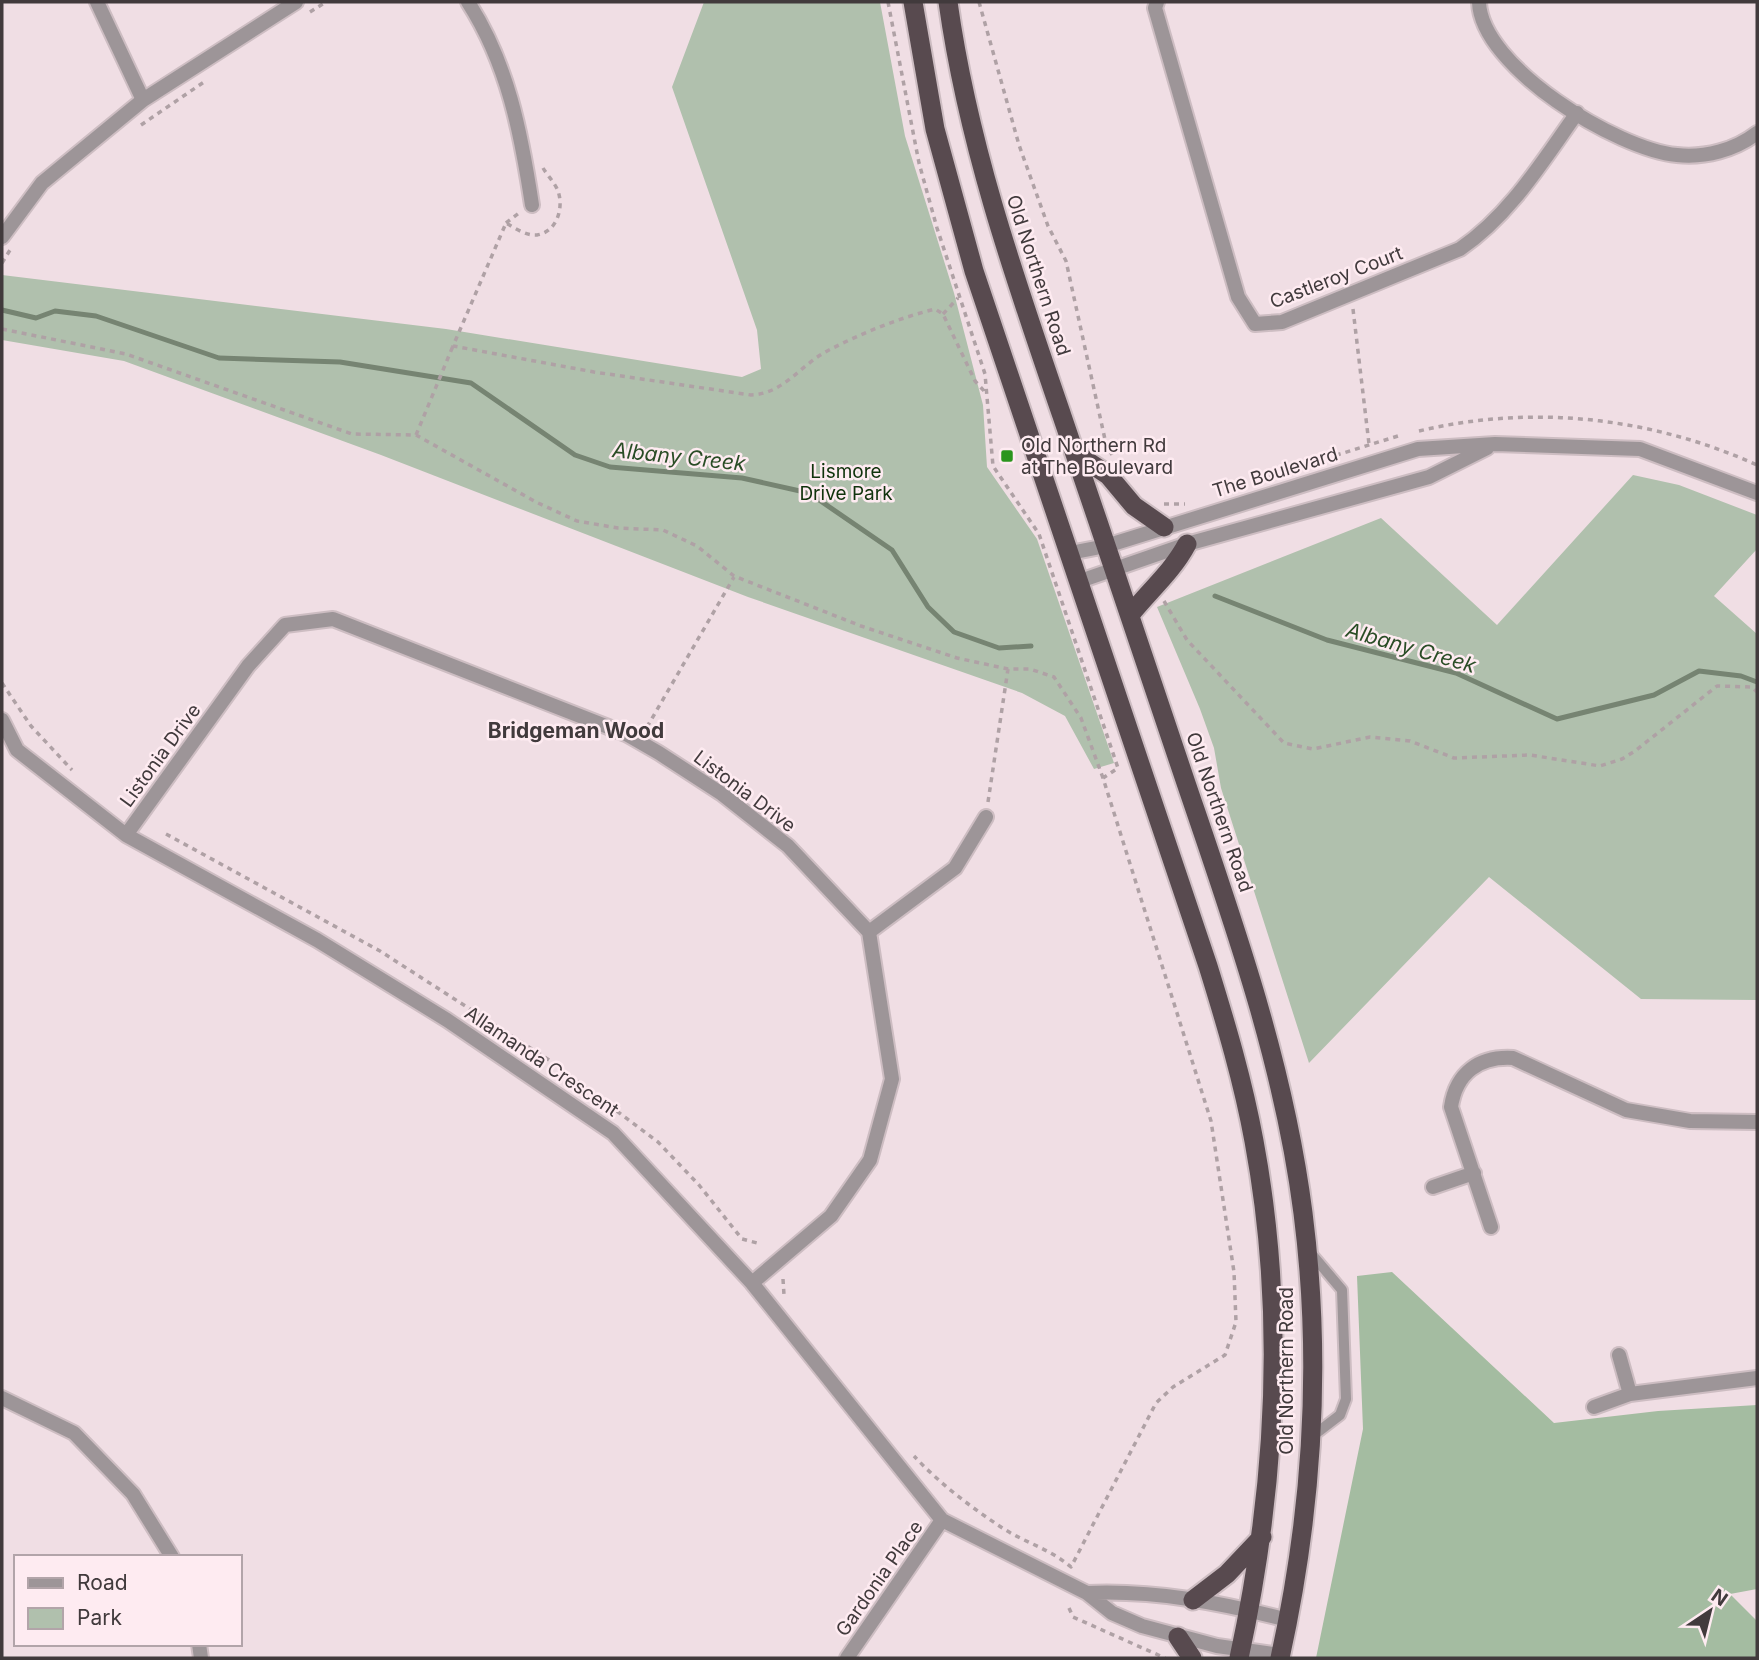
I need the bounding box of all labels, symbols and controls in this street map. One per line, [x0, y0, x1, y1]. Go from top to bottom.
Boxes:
street label: Old Northern Road [1002, 192, 1075, 358]
street label: Castleroy Court [1266, 242, 1406, 313]
place label: Old Northern Rd at The Boulevard [1021, 434, 1173, 479]
water label: Albany Creek [610, 437, 747, 476]
street label: The Boulevard [1210, 442, 1341, 502]
marker: Old Northern Rd at The Boulevard [999, 448, 1015, 464]
park label: Lismore Drive Park [799, 460, 893, 505]
water label: Albany Creek [1342, 617, 1479, 678]
street label: Listonia Drive [115, 699, 206, 811]
district label: Bridgeman Wood [488, 718, 664, 743]
street label: Old Northern Road [1181, 729, 1258, 895]
street label: Listonia Drive [689, 746, 800, 837]
street label: Allamanda Crescent [461, 1001, 623, 1121]
street label: Old Northern Road [1275, 1287, 1298, 1455]
street label: Gardonia Place [831, 1516, 928, 1641]
legend [14, 1555, 242, 1646]
text: Road [77, 1570, 128, 1595]
north arrow [1675, 1576, 1745, 1646]
text: N [1707, 1584, 1732, 1611]
text: Park [77, 1605, 122, 1630]

